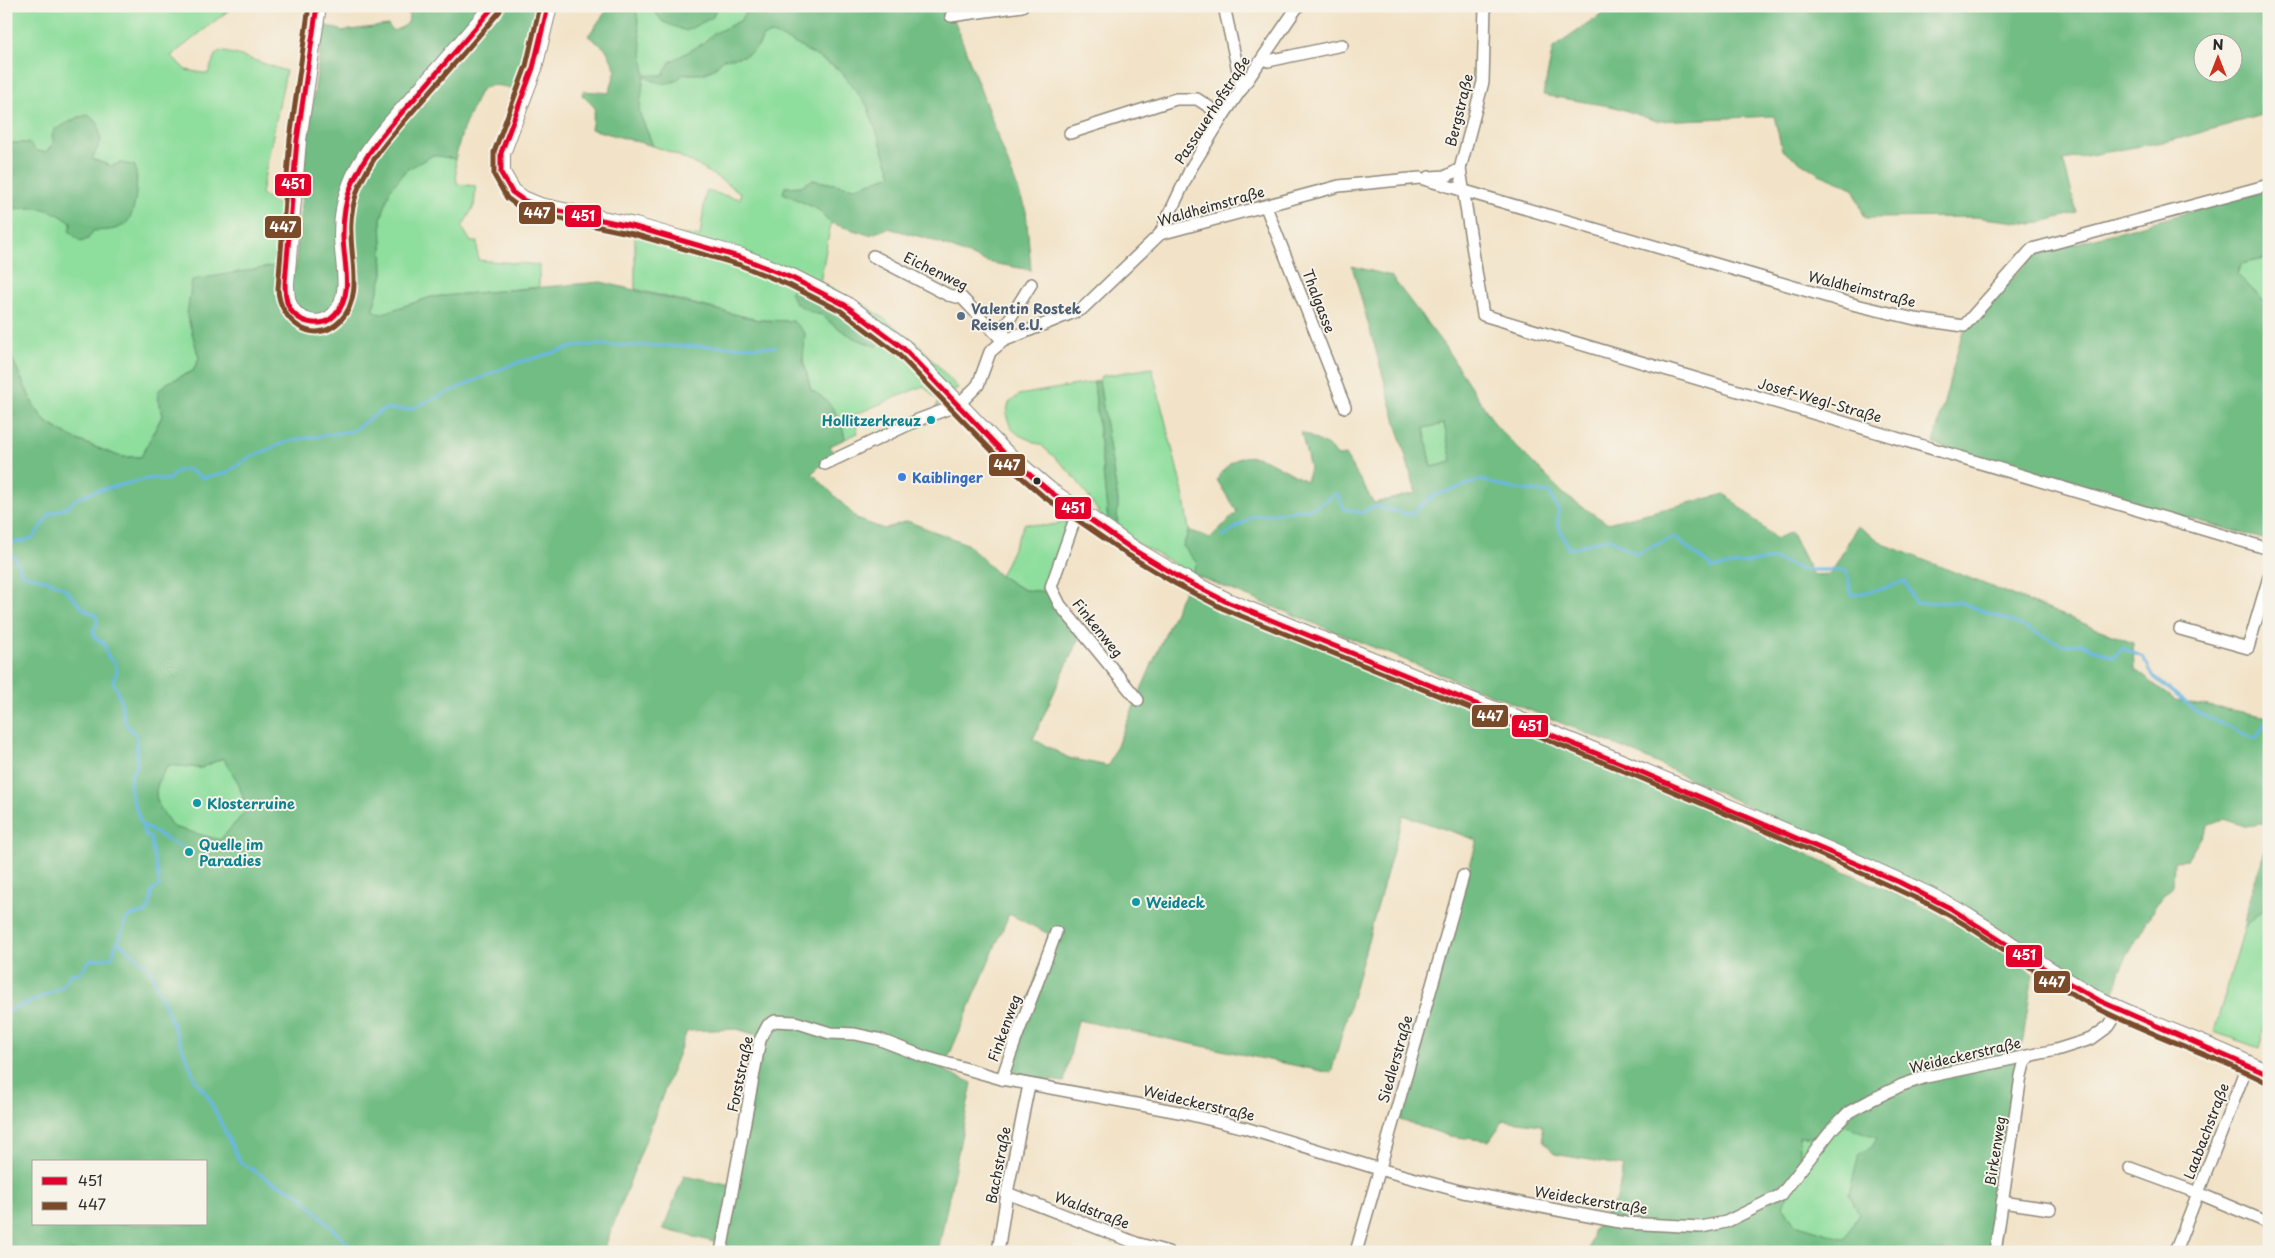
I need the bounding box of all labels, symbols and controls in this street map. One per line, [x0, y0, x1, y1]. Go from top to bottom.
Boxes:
north arrow [2192, 32, 2242, 82]
text: N [2212, 34, 2224, 55]
street label: Passauerhofstraße [1169, 52, 1255, 168]
street label: Bergstraße [1440, 71, 1478, 149]
line badge: 451 [274, 173, 312, 197]
text: 451 [281, 173, 305, 194]
street label: Waldheimstraße [1155, 181, 1267, 231]
line badge: 447 [518, 201, 556, 225]
text: 447 [524, 202, 551, 223]
line badge: 451 [564, 204, 602, 228]
text: 451 [571, 205, 595, 226]
line badge: 447 [264, 215, 302, 239]
text: 447 [270, 216, 297, 237]
street label: Eichenweg [900, 246, 972, 296]
street label: Waldheimstraße [1806, 265, 1918, 313]
street label: Thalgasse [1297, 266, 1341, 336]
place label: Valentin Rostek Reisen e.U. [971, 298, 1082, 335]
marker: Valentin Rostek Reisen e.U. [955, 310, 967, 322]
street label: Josef-Wegl-Straße [1756, 372, 1884, 428]
place label: Hollitzerkreuz [822, 410, 921, 431]
marker: Hollitzerkreuz [925, 414, 937, 426]
line badge: 447 [988, 453, 1026, 477]
text: 447 [994, 454, 1021, 475]
place label: Kaiblinger [912, 467, 984, 488]
marker: Kaiblinger [896, 471, 908, 483]
unlabelled marker [1032, 476, 1042, 486]
line badge: 451 [1054, 496, 1092, 520]
text: 451 [1061, 497, 1085, 518]
street label: Finkenweg [1068, 594, 1128, 662]
line badge: 447 [1471, 704, 1509, 728]
text: 447 [1477, 705, 1504, 726]
line badge: 451 [1511, 714, 1549, 738]
text: 451 [1518, 715, 1542, 736]
place label: Klosterruine [207, 793, 295, 814]
marker: Klosterruine [191, 797, 203, 809]
place label: Quelle im Paradies [199, 834, 263, 871]
marker: Quelle im Paradies [183, 846, 195, 858]
place label: Weideck [1146, 892, 1206, 913]
marker: Weideck [1130, 896, 1142, 908]
line badge: 451 [2005, 944, 2043, 968]
text: 451 [2012, 944, 2036, 965]
line badge: 447 [2033, 970, 2071, 994]
text: 447 [2039, 971, 2066, 992]
street label: Finkenweg [982, 991, 1026, 1065]
street label: Siedlerstraße [1372, 1013, 1418, 1105]
street label: Weideckerstraße [1907, 1032, 2023, 1078]
street label: Forststraße [722, 1034, 758, 1114]
street label: Weideckerstraße [1141, 1080, 1257, 1126]
street label: Laabachstraße [2178, 1080, 2234, 1182]
street label: Birkenweg [1979, 1115, 2011, 1187]
street label: Bachstraße [980, 1125, 1016, 1205]
legend [32, 1160, 208, 1226]
text: 451 [78, 1168, 103, 1191]
street label: Weideckerstraße [1533, 1181, 1649, 1219]
street label: Waldstraße [1051, 1186, 1133, 1234]
text: 447 [78, 1192, 107, 1215]

